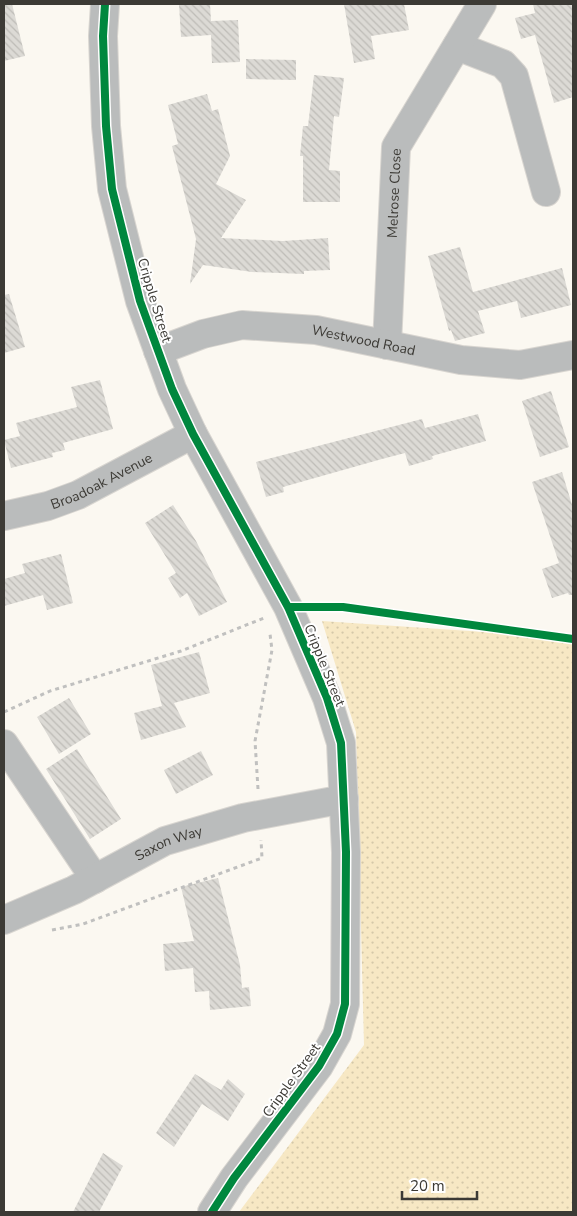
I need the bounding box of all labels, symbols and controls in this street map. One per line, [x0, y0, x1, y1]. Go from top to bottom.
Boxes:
street label: Melrose Close [383, 148, 406, 238]
street label: Cripple Street [133, 256, 176, 345]
street label: Westwood Road [310, 320, 417, 360]
street label: Broadoak Avenue [48, 448, 156, 514]
street label: Cripple Street [299, 621, 350, 709]
street label: Saxon Way [131, 821, 205, 866]
street label: Cripple Street [258, 1039, 325, 1121]
scale bar [402, 1168, 477, 1200]
text: 20 m [410, 1176, 445, 1196]

